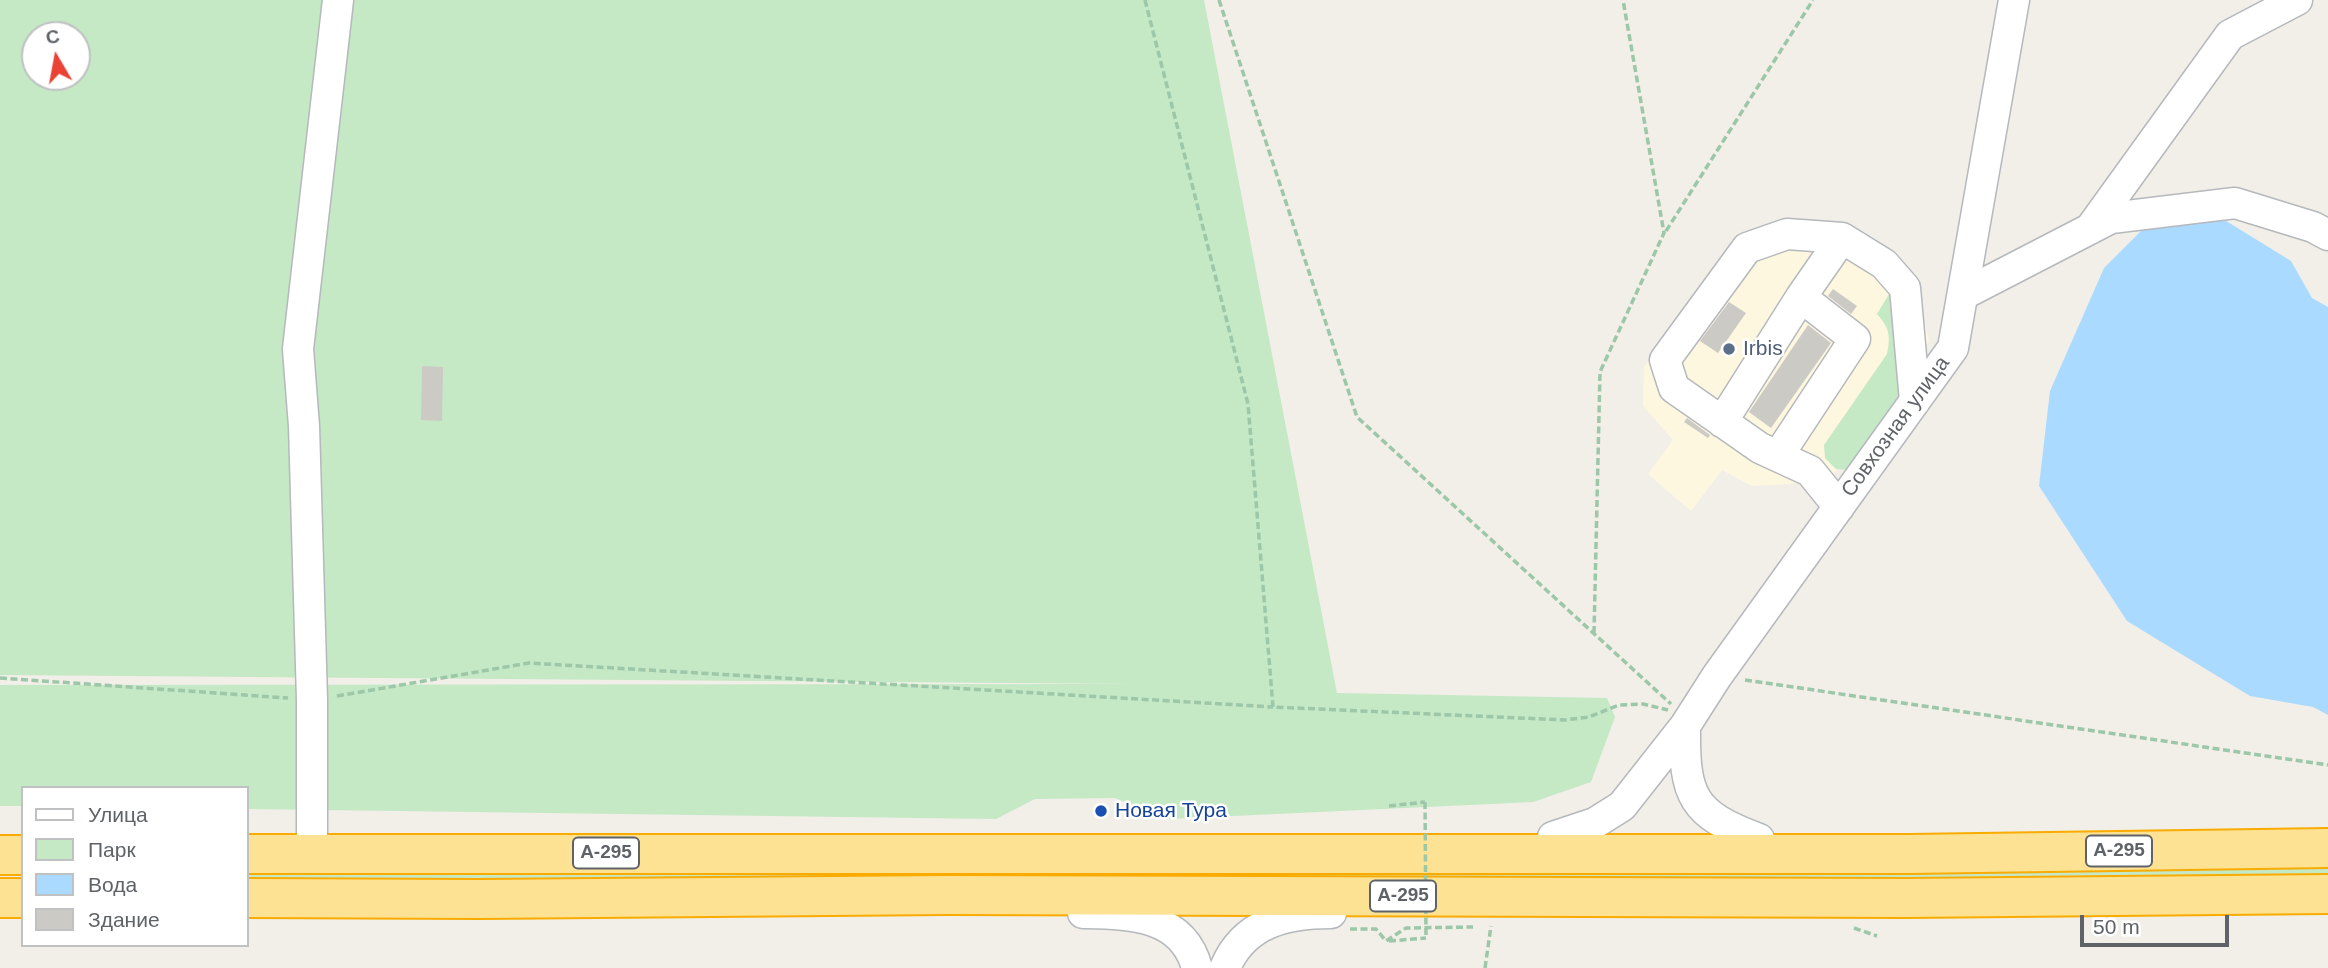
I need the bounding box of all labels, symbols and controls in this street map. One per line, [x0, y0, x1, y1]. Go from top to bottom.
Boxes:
north arrow [21, 21, 91, 91]
text: С [44, 25, 61, 48]
place label: Irbis [1743, 336, 1783, 362]
marker: Irbis [1721, 341, 1737, 357]
street label: Совхозная улица [1837, 352, 1955, 502]
legend [21, 786, 248, 947]
place label: Новая Тура [1115, 798, 1227, 824]
text: Улица [88, 803, 148, 826]
marker: Новая Тура [1093, 803, 1109, 819]
road number: А-295 [2086, 836, 2152, 866]
text: Парк [88, 838, 136, 861]
road number: А-295 [573, 838, 639, 868]
text: Вода [88, 873, 137, 896]
road number: А-295 [1370, 880, 1436, 912]
scale bar [2083, 902, 2232, 946]
text: Здание [88, 908, 160, 931]
text: 50 m [2093, 915, 2140, 938]

